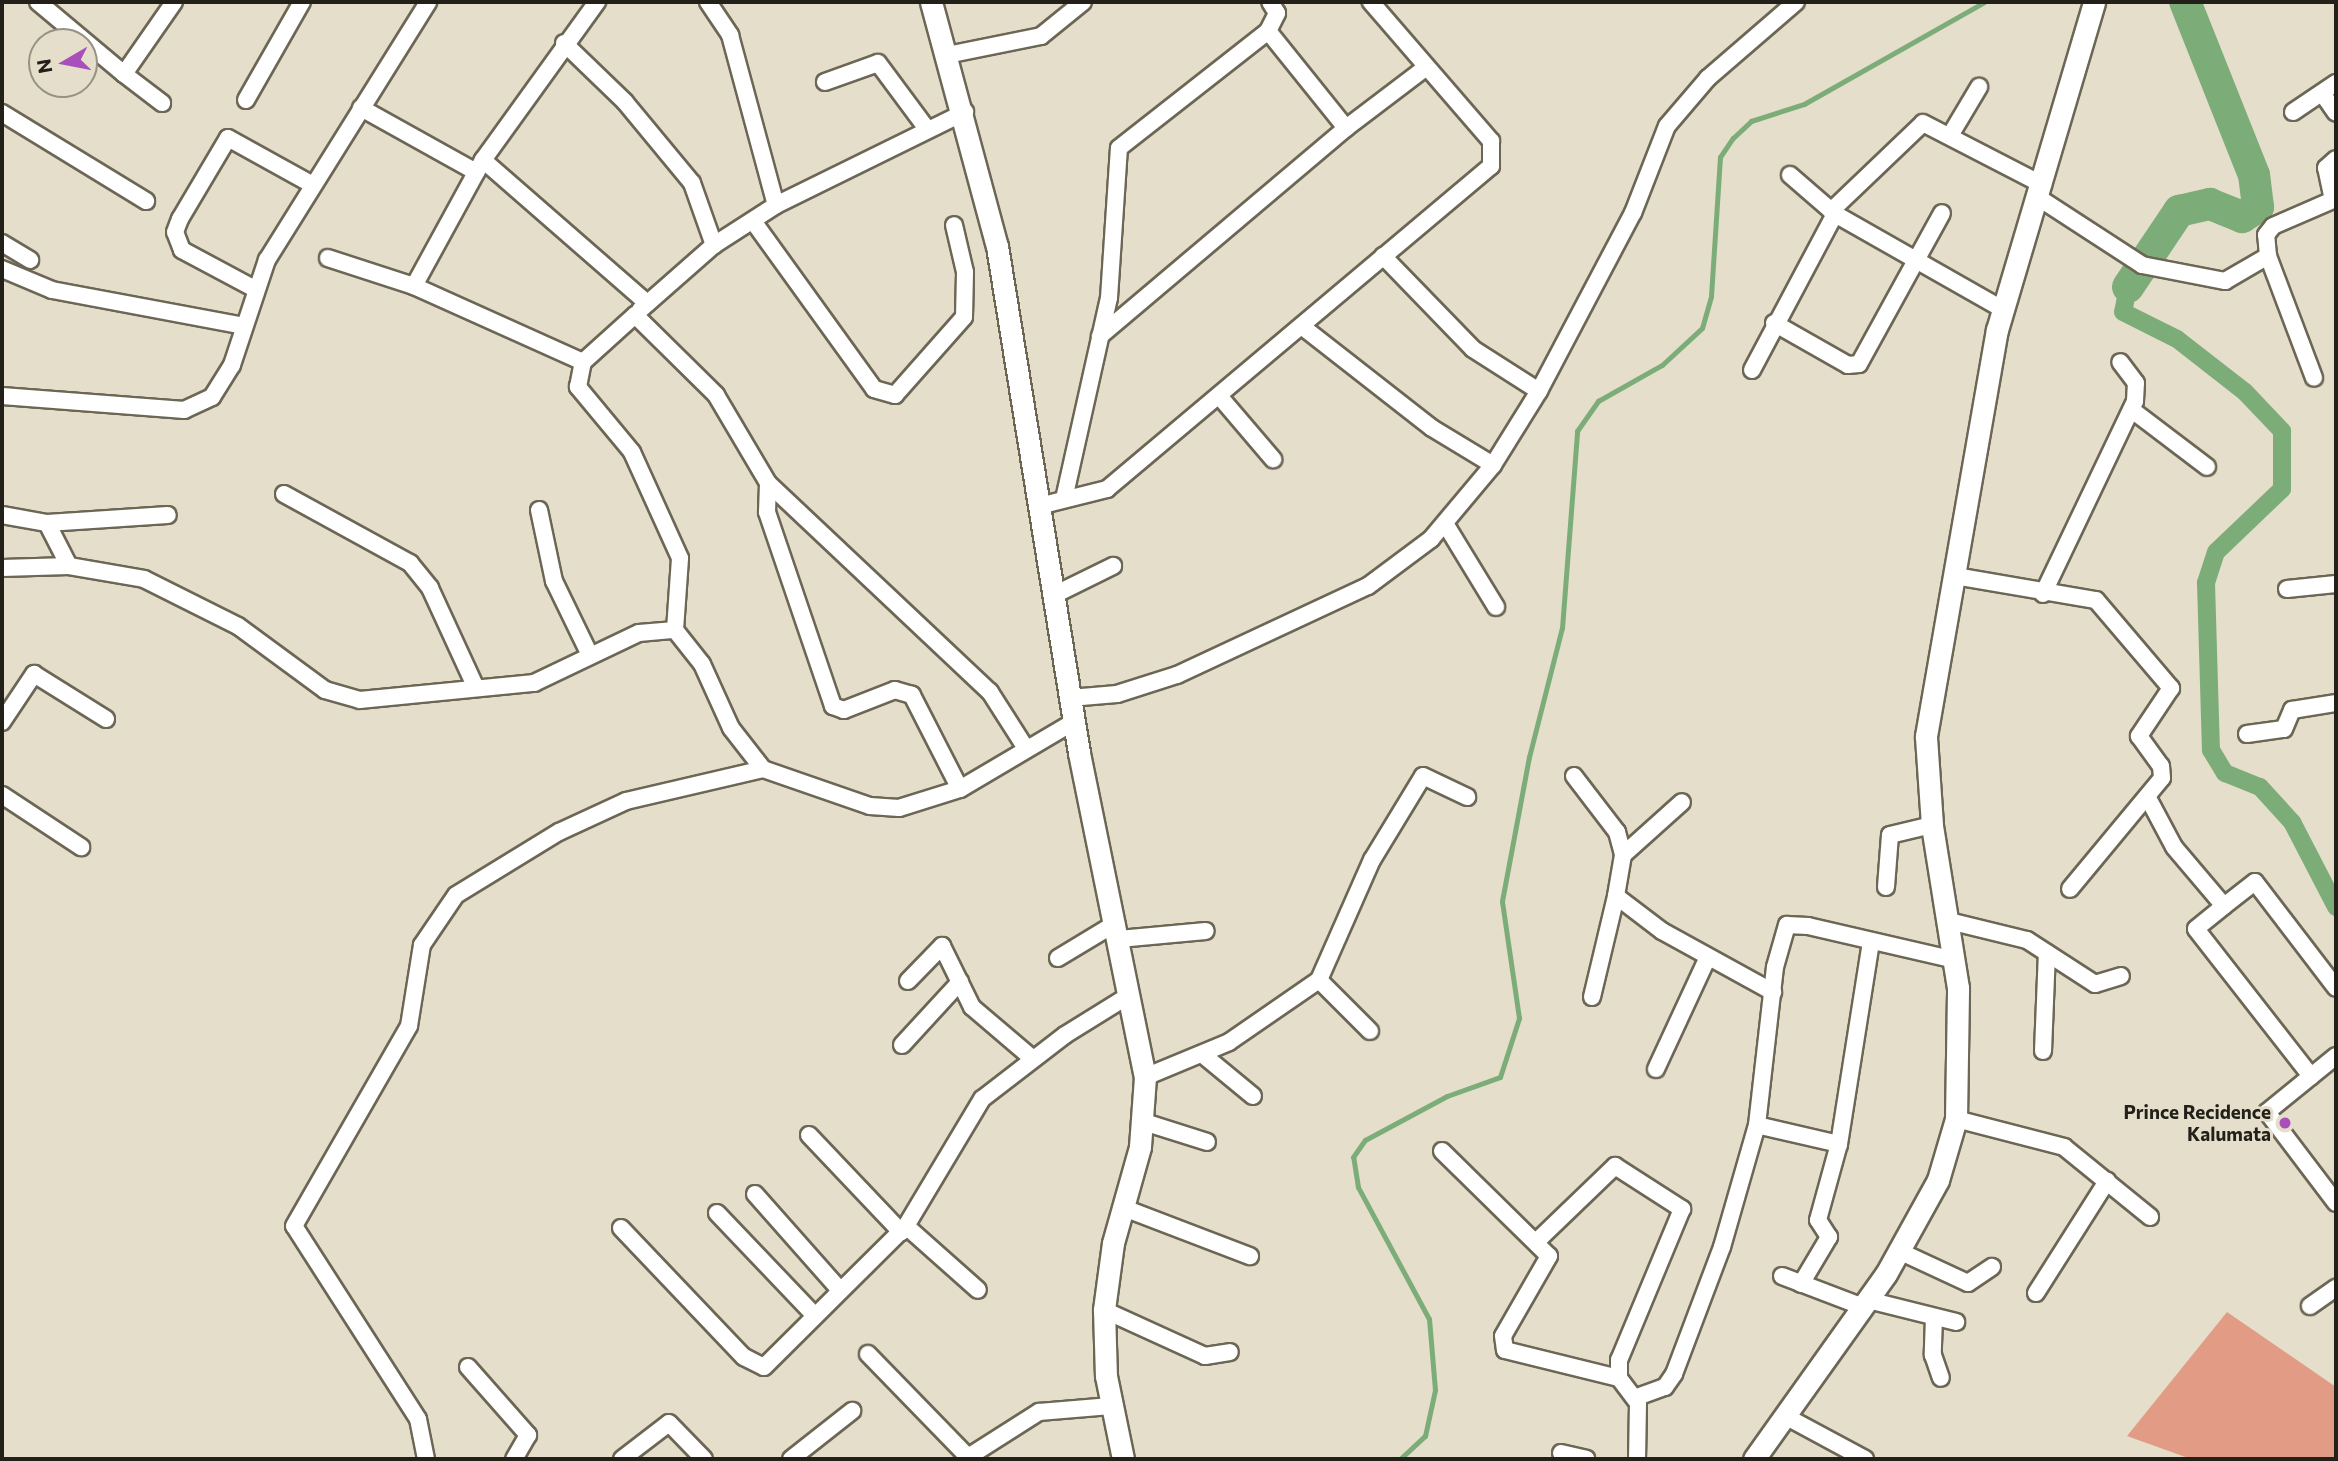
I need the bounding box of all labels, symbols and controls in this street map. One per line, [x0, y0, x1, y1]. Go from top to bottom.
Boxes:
north arrow [28, 28, 98, 98]
text: N [31, 57, 56, 75]
place label: Prince Recidence Kalumata [2123, 1101, 2271, 1145]
marker: Prince Recidence Kalumata [2277, 1115, 2293, 1131]

